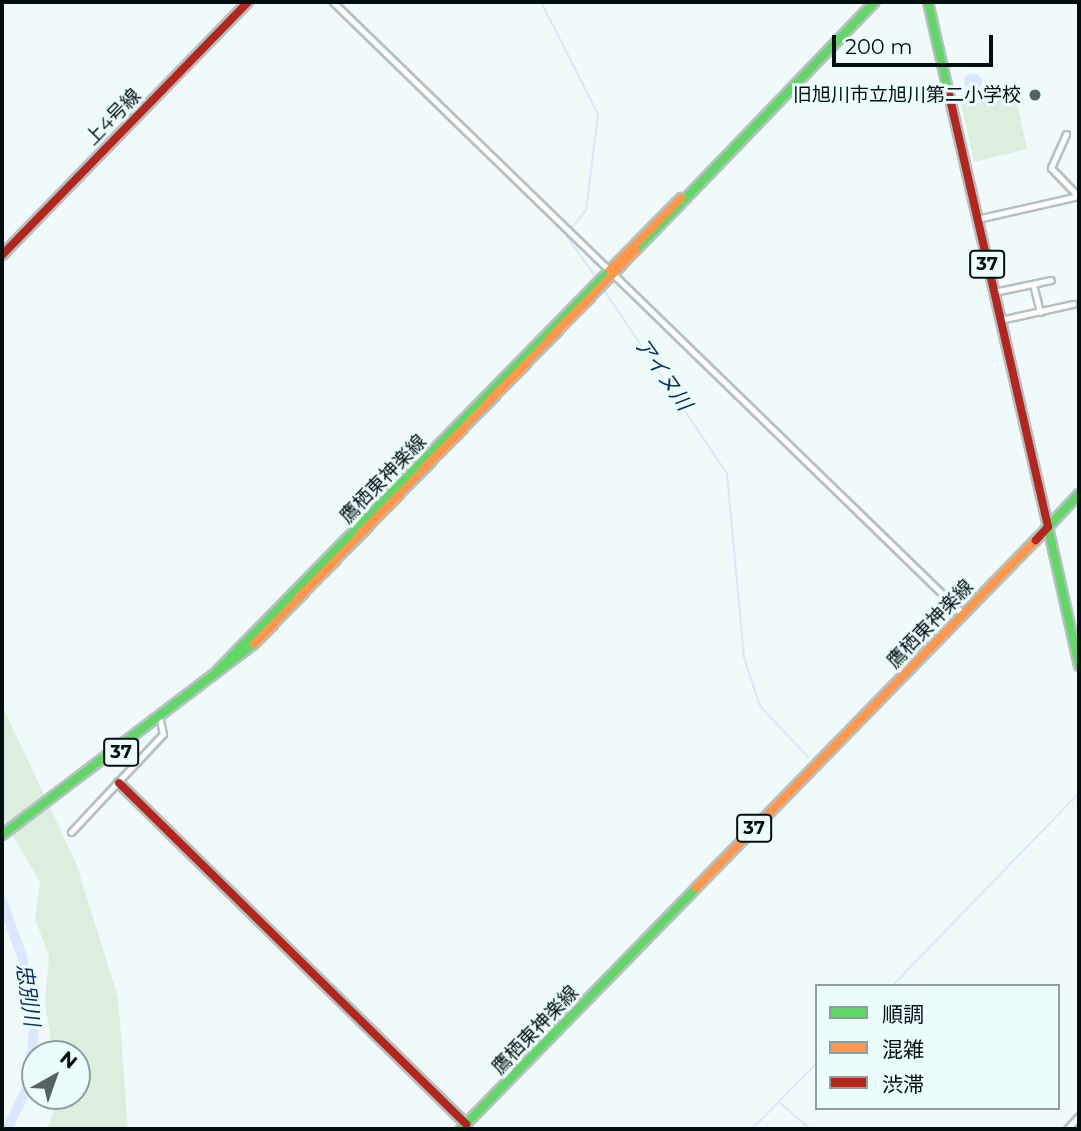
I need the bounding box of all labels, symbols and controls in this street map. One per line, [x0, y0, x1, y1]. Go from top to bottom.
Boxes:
scale bar [836, 21, 997, 65]
text: 200 m [845, 34, 912, 59]
street label: 上4号線 [81, 84, 145, 150]
place label: 旧旭川市立旭川第二小学校 [793, 84, 1021, 106]
marker: 旧旭川市立旭川第二小学校 [1027, 87, 1043, 103]
road number: 37 [968, 250, 1006, 278]
water label: アイヌ川 [629, 332, 697, 416]
street label: 鷹栖東神楽線 [335, 430, 431, 528]
street label: 鷹栖東神楽線 [882, 575, 978, 673]
road number: 37 [102, 738, 140, 766]
road number: 37 [735, 814, 773, 842]
water label: 忠別川 [11, 962, 45, 1028]
street label: 鷹栖東神楽線 [487, 981, 583, 1079]
legend [815, 984, 1060, 1110]
text: 順調 [882, 1002, 924, 1027]
text: 混雑 [882, 1037, 924, 1062]
north arrow [21, 1040, 91, 1110]
text: N [55, 1046, 82, 1074]
text: 渋滞 [882, 1072, 924, 1097]

